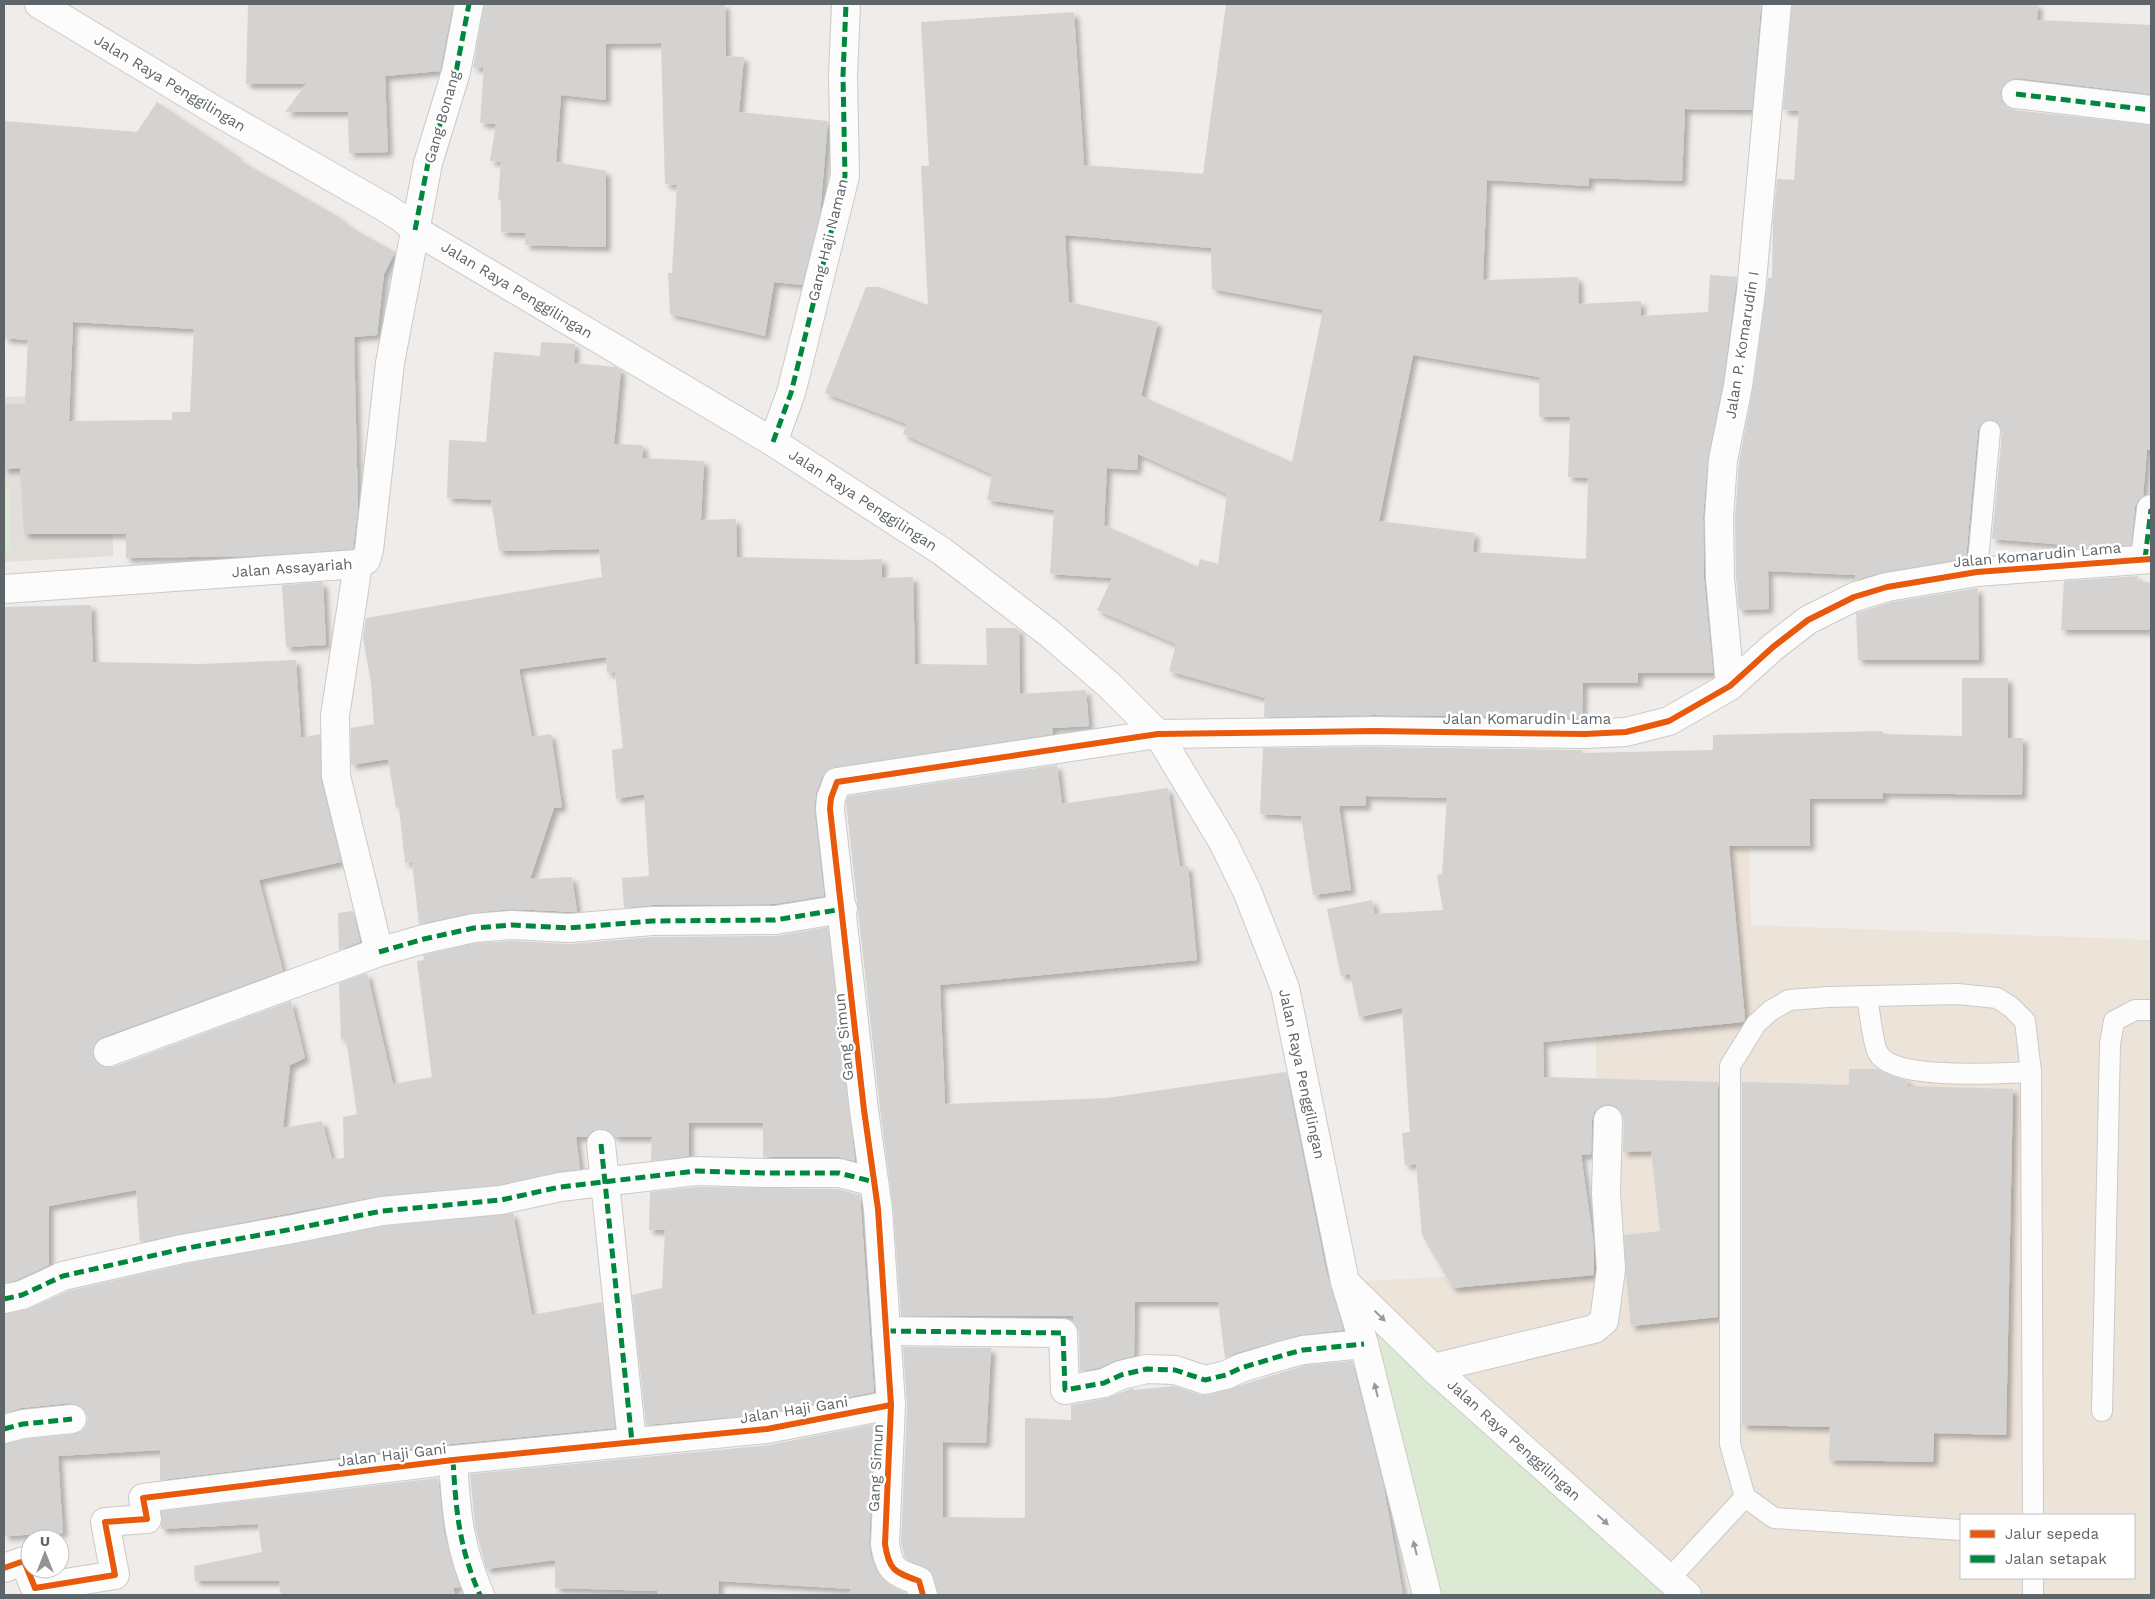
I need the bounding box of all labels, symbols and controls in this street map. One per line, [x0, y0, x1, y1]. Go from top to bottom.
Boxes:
street label: Jalan Raya Penggilingan [91, 31, 249, 135]
street label: Gang Bonang [420, 69, 464, 165]
street label: Gang Haji Naman [804, 177, 852, 303]
street label: Jalan Raya Penggilingan [438, 238, 596, 342]
street label: Jalan P. Komarudin I [1721, 270, 1763, 420]
street label: Jalan Raya Penggilingan [785, 445, 941, 555]
street label: Jalan Komarudin Lama [1952, 539, 2122, 571]
street label: Jalan Assayariah [231, 555, 353, 581]
street label: Jalan Komarudin Lama [1443, 710, 1612, 728]
street label: Jalan Raya Penggilingan [1275, 987, 1329, 1161]
street label: Gang Simun [830, 992, 858, 1082]
one-way arrow [1374, 1310, 1386, 1322]
street label: Jalan Raya Penggilingan [1443, 1375, 1585, 1505]
one-way arrow [1372, 1383, 1380, 1398]
street label: Jalan Haji Gani [739, 1393, 849, 1427]
street label: Gang Simun [865, 1424, 887, 1512]
street label: Jalan Haji Gani [337, 1439, 447, 1471]
one-way arrow [1597, 1514, 1609, 1526]
legend [1960, 1514, 2135, 1579]
text: Jalur sepeda [2005, 1525, 2099, 1543]
north arrow [20, 1529, 70, 1579]
text: U [40, 1533, 50, 1549]
one-way arrow [1411, 1540, 1419, 1555]
text: Jalan setapak [2005, 1550, 2107, 1568]

